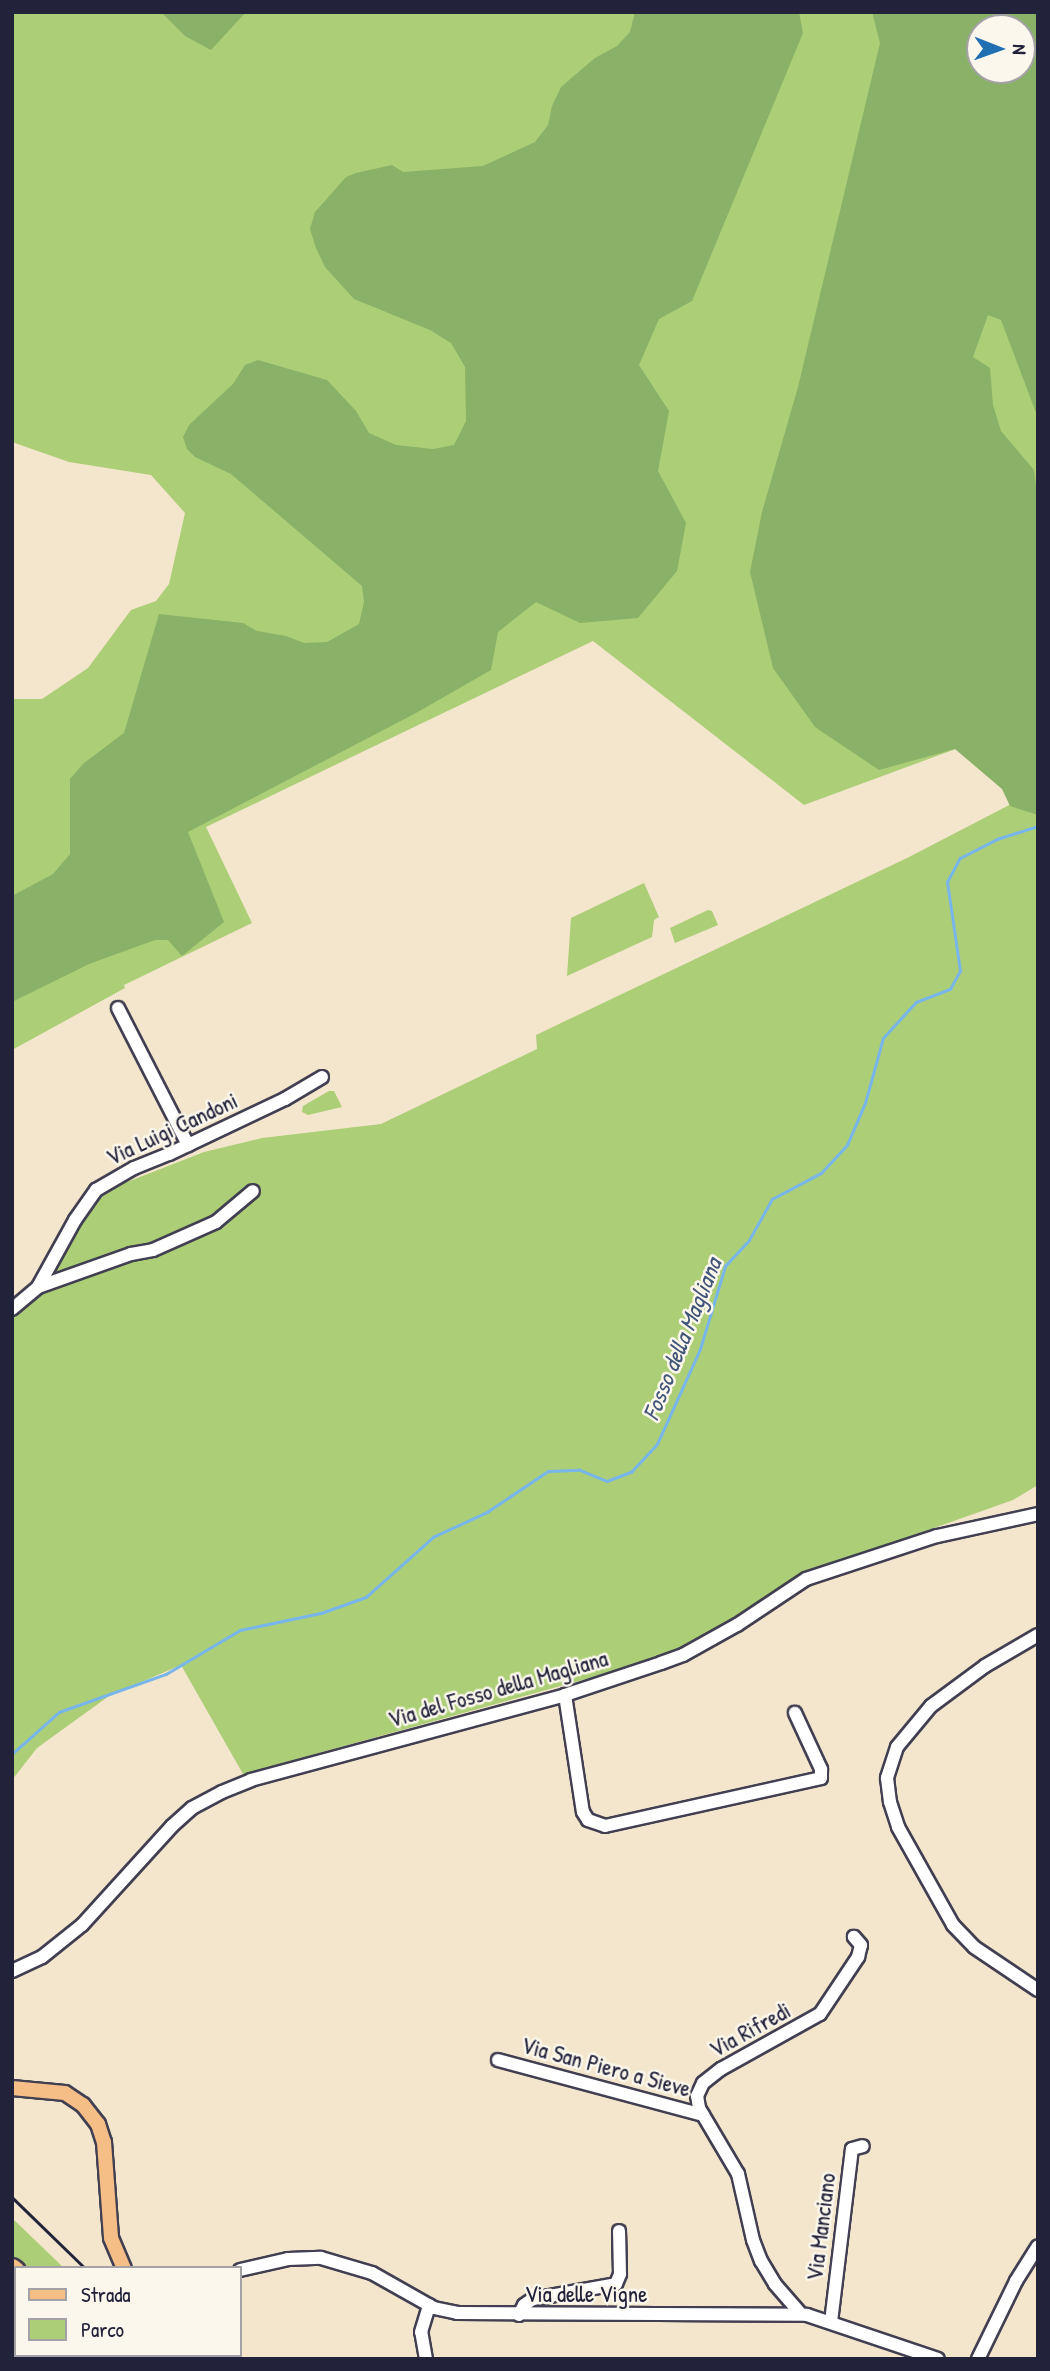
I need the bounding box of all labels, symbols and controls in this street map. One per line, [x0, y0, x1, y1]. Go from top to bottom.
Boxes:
north arrow [966, 14, 1036, 84]
text: N [1007, 44, 1033, 55]
street label: Via Luigi Candoni [102, 1087, 242, 1171]
water label: Fosso della Magliana [636, 1254, 728, 1424]
street label: Via del Fosso della Magliana [385, 1644, 611, 1734]
street label: Via Rifredi [705, 1997, 795, 2063]
street label: Via San Piero a Sieve [518, 2031, 694, 2103]
street label: Via Manciano [801, 2172, 841, 2282]
legend [14, 2266, 242, 2357]
text: Strada [81, 2280, 131, 2309]
street label: Via delle Vigne [525, 2280, 647, 2308]
text: Parco [81, 2315, 124, 2344]

